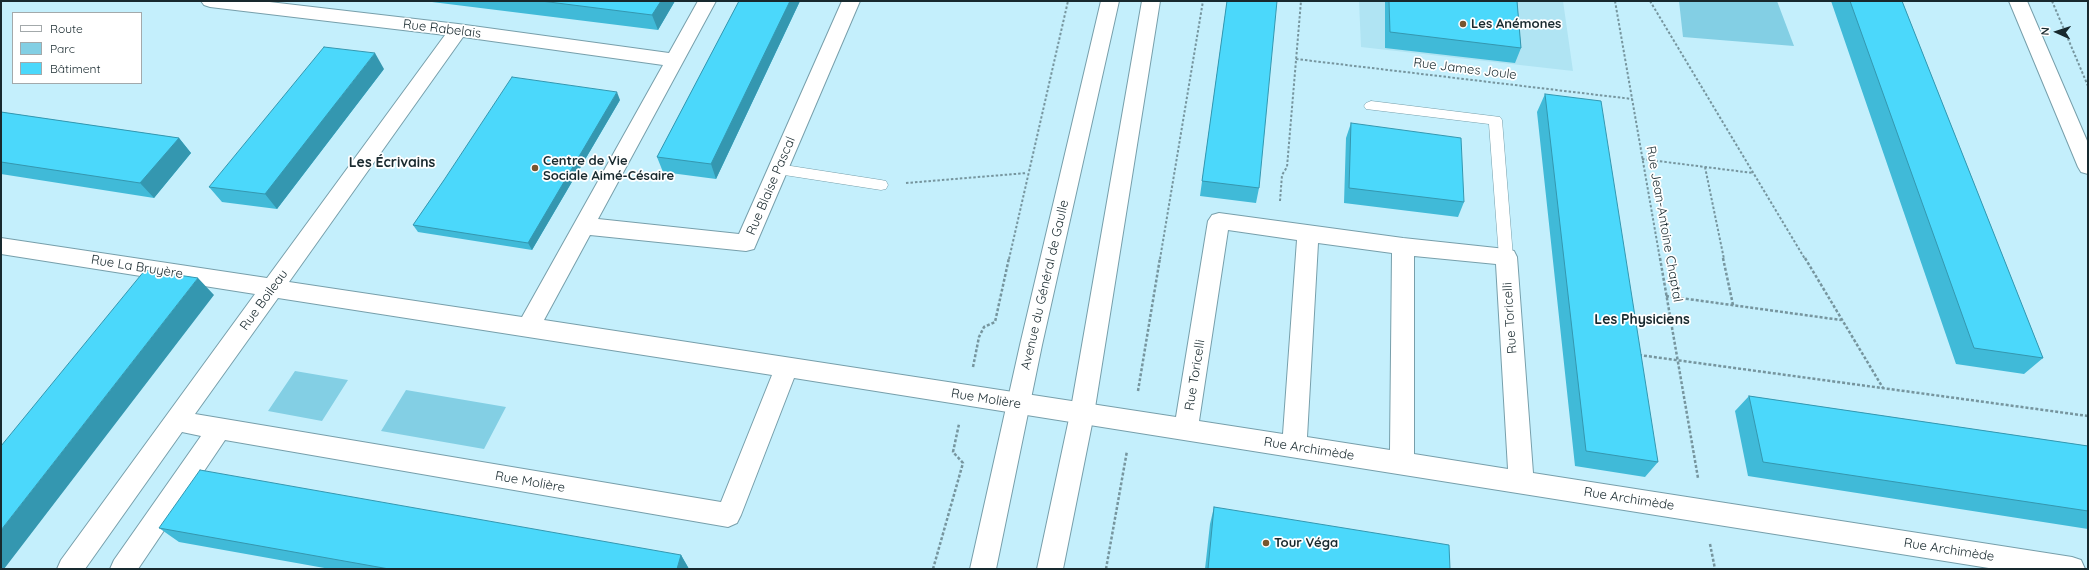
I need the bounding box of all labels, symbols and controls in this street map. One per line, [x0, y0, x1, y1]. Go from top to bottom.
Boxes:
legend [12, 12, 142, 84]
north arrow [2037, 12, 2077, 52]
street label: Rue Rabelais [402, 16, 482, 42]
place label: Les Anémones [1471, 16, 1561, 32]
marker: Les Anémones [1458, 19, 1468, 29]
text: Route [50, 21, 83, 36]
text: N [2038, 27, 2052, 36]
text: Parc [50, 41, 75, 56]
street label: Rue James Joule [1412, 55, 1518, 83]
text: Bâtiment [50, 61, 100, 76]
street label: Rue Blaise Pascal [743, 135, 799, 237]
street label: Rue Jean-Antoine Chaptal [1643, 145, 1685, 303]
place label: Centre de Vie Sociale Aimé-Césaire [543, 153, 674, 184]
district label: Les Écrivains [349, 155, 435, 171]
marker: Centre de Vie Sociale Aimé-Césaire [530, 163, 540, 173]
street label: Avenue du Général de Gaulle [1018, 199, 1072, 371]
street label: Rue La Bruyère [90, 252, 184, 282]
street label: Rue Boileau [237, 267, 291, 333]
street label: Rue Toricelli [1500, 282, 1520, 354]
district label: Les Physiciens [1594, 312, 1690, 328]
street label: Rue Toricelli [1182, 338, 1208, 412]
street label: Rue Molière [950, 386, 1022, 412]
street label: Rue Archimède [1263, 434, 1355, 464]
street label: Rue Molière [494, 468, 566, 496]
street label: Rue Archimède [1583, 484, 1675, 514]
place label: Tour Véga [1274, 535, 1338, 551]
street label: Rue Archimède [1903, 535, 1995, 565]
marker: Tour Véga [1261, 538, 1271, 548]

